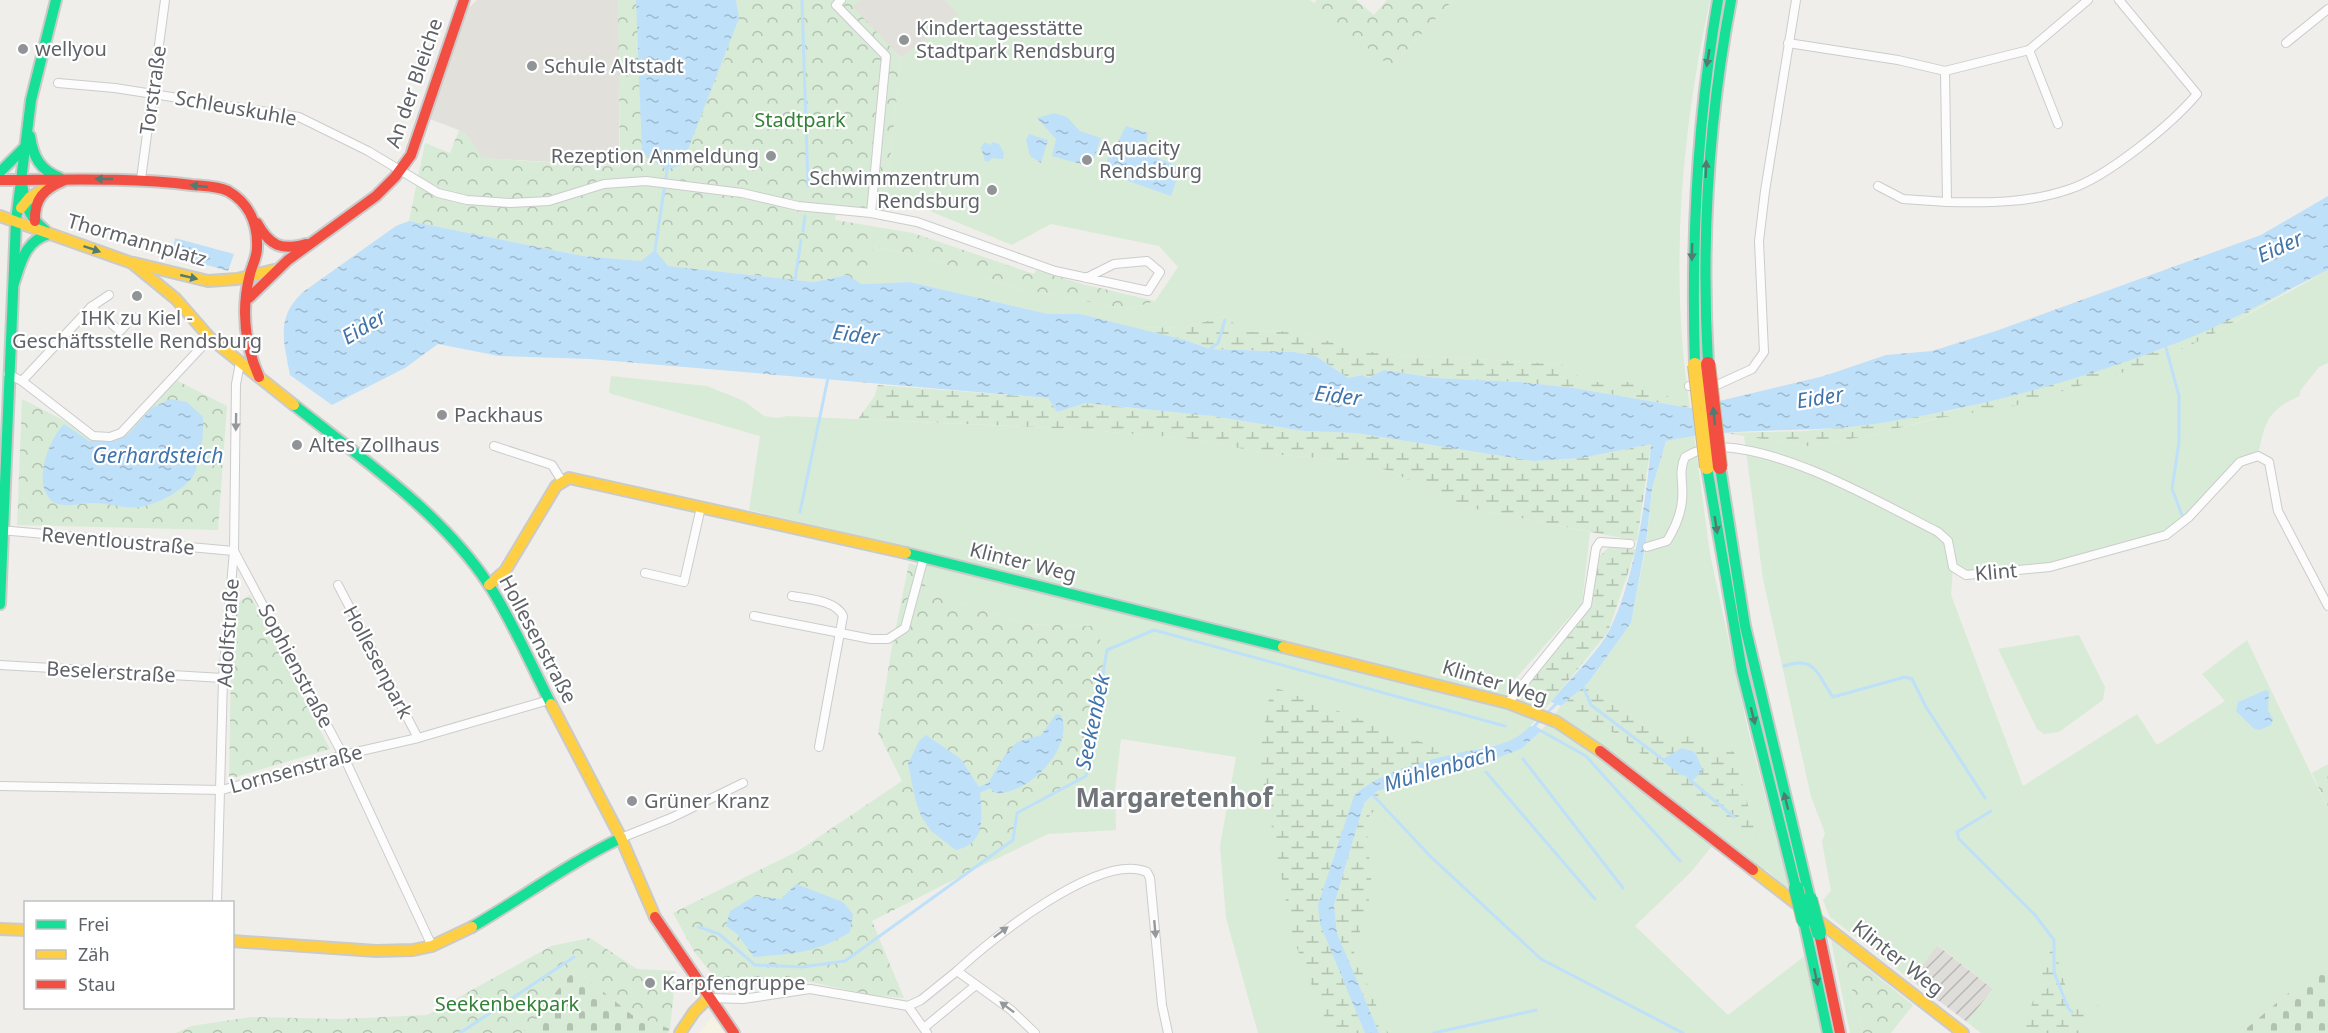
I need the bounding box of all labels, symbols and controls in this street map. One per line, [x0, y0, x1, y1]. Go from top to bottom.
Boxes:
place label: Kindertagesstätte Stadtpark Rendsburg [916, 14, 1116, 64]
street label: An der Bleiche [379, 15, 448, 151]
marker: Kindertagesstätte Stadtpark Rendsburg [897, 33, 911, 47]
place label: wellyou [35, 35, 107, 62]
marker: wellyou [16, 42, 30, 56]
street label: Torstraße [133, 44, 172, 136]
one-way arrow [1704, 48, 1713, 67]
place label: Schule Altstadt [544, 52, 684, 79]
marker: Schule Altstadt [525, 59, 539, 73]
street label: Schleuskuhle [173, 84, 299, 131]
park label: Stadtpark [754, 106, 846, 133]
place label: Aquacity Rendsburg [1099, 134, 1202, 184]
place label: Rezeption Anmeldung [551, 142, 759, 169]
marker: Rezeption Anmeldung [764, 149, 778, 163]
marker: Aquacity Rendsburg [1080, 153, 1094, 167]
one-way arrow [1702, 159, 1711, 178]
place label: Schwimmzentrum Rendsburg [809, 164, 980, 214]
one-way arrow [95, 174, 114, 184]
one-way arrow [189, 181, 208, 191]
marker: Schwimmzentrum Rendsburg [985, 183, 999, 197]
street label: Thormannplatz [64, 207, 210, 272]
water label: Eider [2252, 223, 2308, 268]
one-way arrow [1687, 242, 1697, 261]
one-way arrow [83, 245, 101, 255]
one-way arrow [180, 272, 198, 282]
marker: IHK zu Kiel - Geschäftsstelle Rendsburg [130, 289, 144, 303]
water label: Eider [336, 301, 392, 350]
place label: IHK zu Kiel - Geschäftsstelle Rendsburg [12, 304, 262, 354]
water label: Eider [831, 317, 883, 351]
water label: Eider [1313, 378, 1365, 412]
water label: Eider [1794, 379, 1847, 415]
place label: Packhaus [454, 401, 543, 428]
one-way arrow [1709, 406, 1719, 425]
marker: Packhaus [435, 408, 449, 422]
one-way arrow [231, 412, 241, 431]
place label: Altes Zollhaus [309, 431, 440, 458]
marker: Altes Zollhaus [290, 438, 304, 452]
water label: Gerhardsteich [93, 441, 223, 469]
one-way arrow [1712, 516, 1721, 535]
street label: Reventloustraße [40, 520, 196, 561]
street label: Klinter Weg [967, 535, 1079, 588]
street label: Klint [1974, 556, 2018, 587]
street label: Hollesenstraße [493, 570, 584, 708]
street label: Adolfstraße [210, 578, 245, 688]
street label: Sophienstraße [253, 599, 340, 732]
street label: Hollesenpark [337, 601, 420, 723]
street label: Klinter Weg [1439, 653, 1551, 710]
street label: Beselerstraße [46, 655, 176, 688]
water label: Seekenbek [1068, 670, 1116, 772]
one-way arrow [1749, 707, 1759, 726]
street label: Lornsenstraße [227, 738, 365, 799]
water label: Mühlenbach [1380, 739, 1499, 797]
district label: Margaretenhof [1075, 779, 1274, 815]
place label: Grüner Kranz [644, 787, 770, 814]
one-way arrow [1780, 792, 1790, 810]
marker: Grüner Kranz [625, 794, 639, 808]
legend [24, 901, 234, 1009]
text: Frei [78, 912, 109, 936]
street label: Klinter Weg [1847, 913, 1949, 1002]
one-way arrow [1150, 920, 1160, 939]
one-way arrow [993, 927, 1008, 939]
text: Zäh [78, 942, 110, 966]
one-way arrow [1812, 968, 1821, 987]
place label: Karpfengruppe [662, 969, 805, 996]
text: Stau [78, 972, 116, 996]
marker: Karpfengruppe [643, 976, 657, 990]
park label: Seekenbekpark [435, 990, 580, 1017]
one-way arrow [999, 1002, 1014, 1014]

